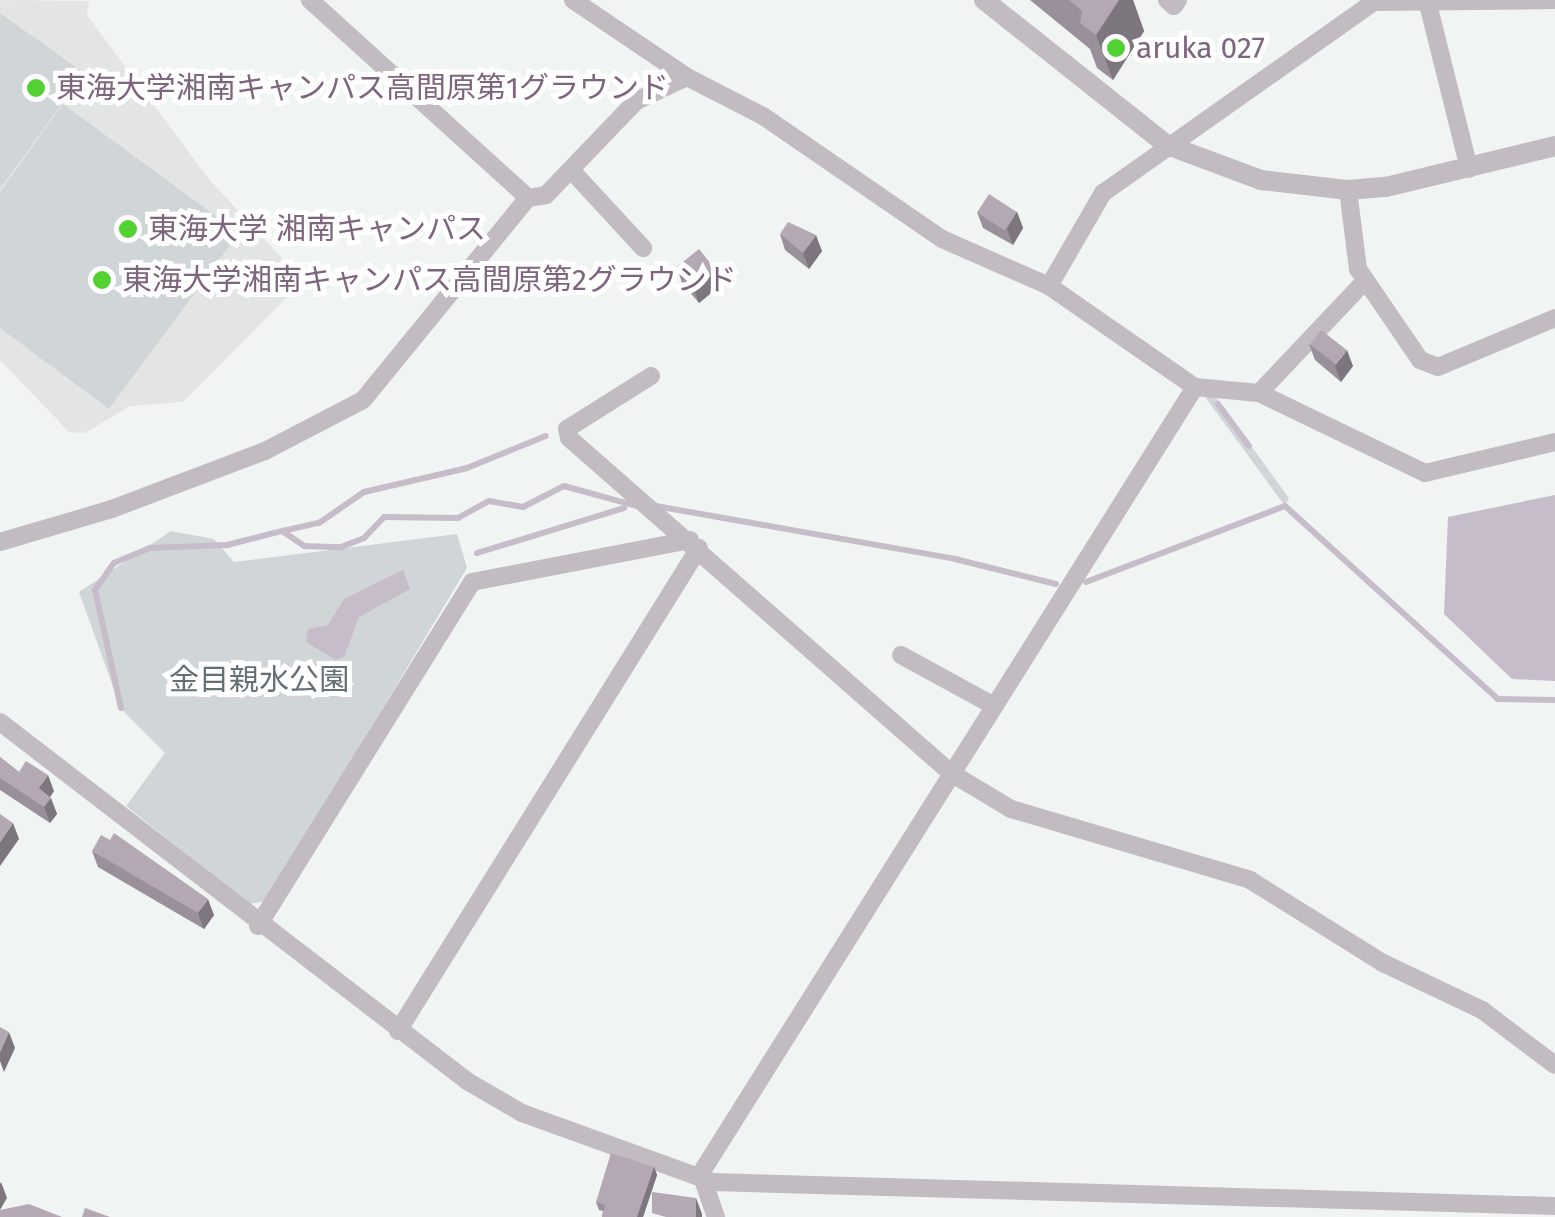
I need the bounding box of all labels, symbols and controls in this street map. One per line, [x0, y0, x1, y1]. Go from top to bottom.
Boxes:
place label: aruka 027 [1136, 30, 1265, 66]
marker: aruka 027 [1105, 37, 1127, 59]
place label: 東海大学湘南キャンパス高間原第1グラウンド [56, 70, 669, 106]
marker: 東海大学湘南キャンパス高間原第1グラウンド [25, 77, 47, 99]
place label: 東海大学 湘南キャンパス [148, 211, 486, 247]
marker: 東海大学 湘南キャンパス [117, 218, 139, 240]
place label: 東海大学湘南キャンパス高間原第2グラウンド [122, 262, 737, 298]
marker: 東海大学湘南キャンパス高間原第2グラウンド [91, 269, 113, 291]
park label: 金目親水公園 [169, 662, 349, 698]

